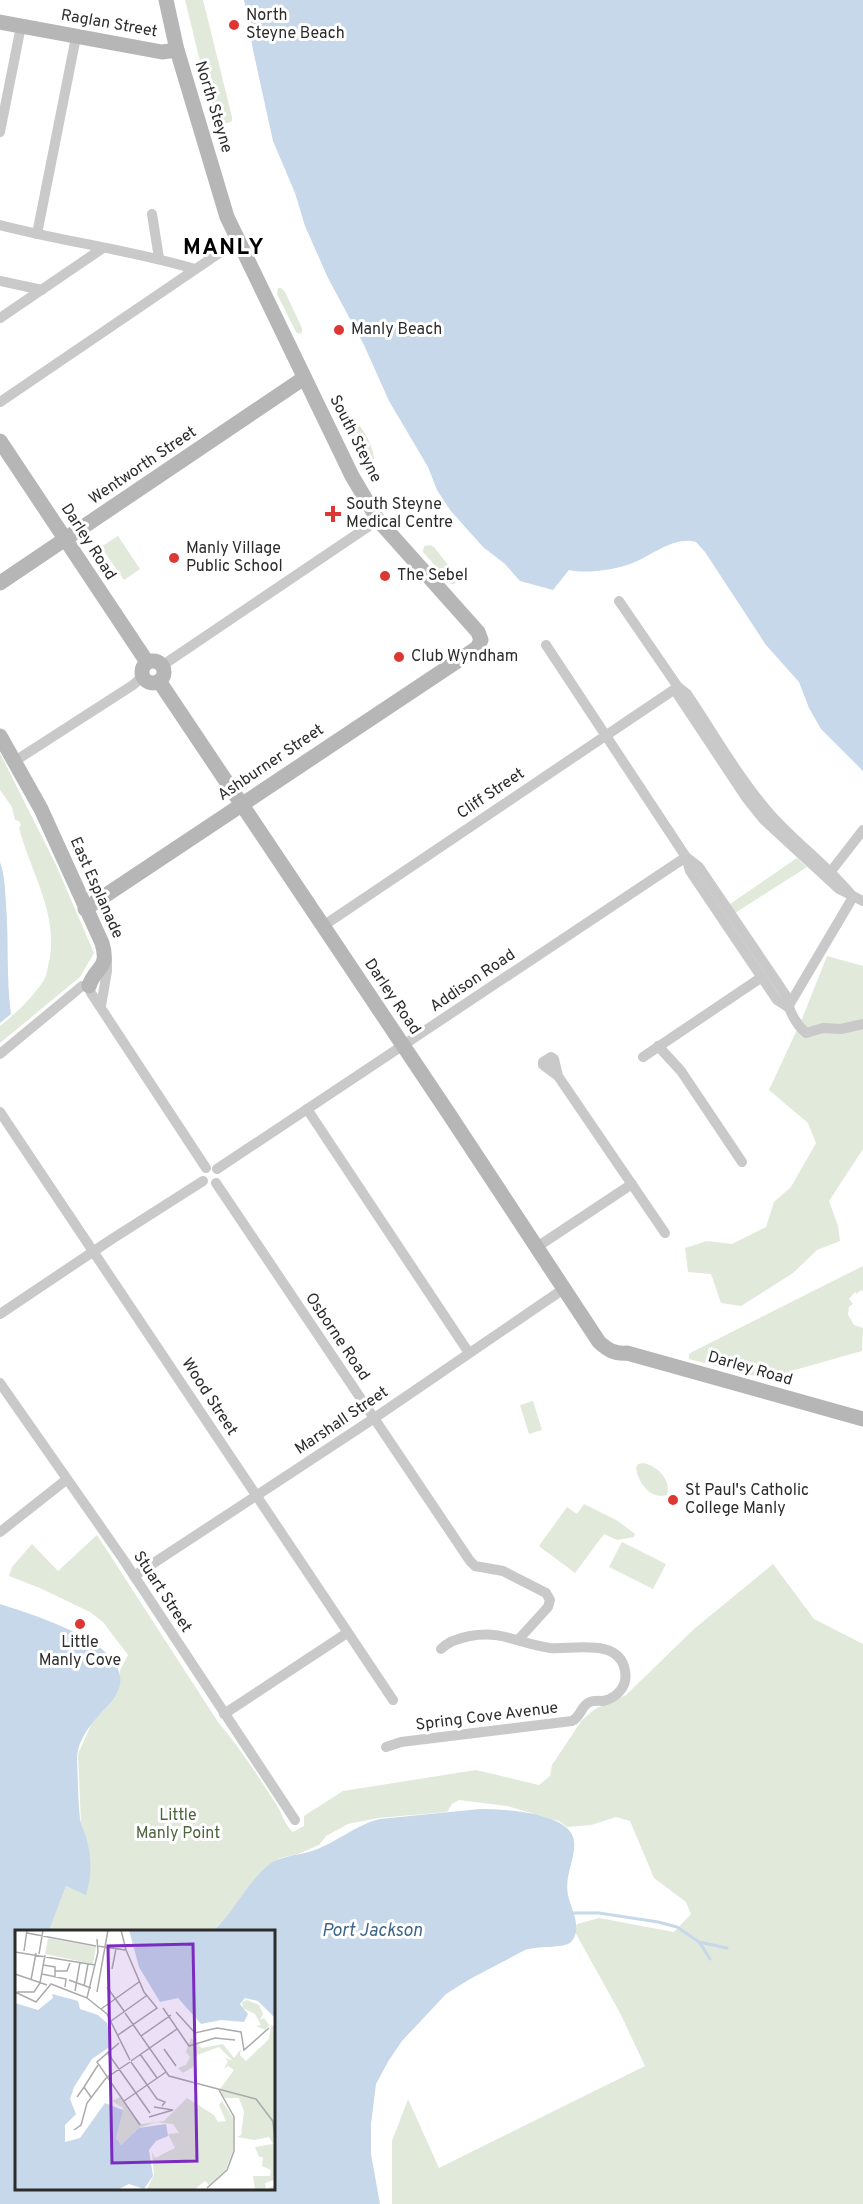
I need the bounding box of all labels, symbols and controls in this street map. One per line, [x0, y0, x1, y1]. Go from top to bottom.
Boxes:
street label: Raglan Street [59, 6, 159, 42]
place label: North Steyne Beach [246, 6, 345, 44]
marker: North Steyne Beach [227, 18, 241, 32]
street label: North Steyne [190, 59, 236, 155]
district label: MANLY [183, 235, 265, 262]
place label: Manly Beach [351, 320, 442, 340]
marker: Manly Beach [332, 323, 346, 337]
street label: South Steyne [324, 392, 386, 486]
street label: Wentworth Street [85, 423, 201, 509]
place label: South Steyne Medical Centre [346, 495, 453, 533]
street label: Darley Road [56, 500, 120, 584]
marker: South Steyne Medical Centre [324, 505, 342, 523]
place label: Manly Village Public School [186, 539, 283, 577]
marker: Manly Village Public School [167, 551, 181, 565]
place label: The Sebel [397, 566, 468, 586]
marker: The Sebel [378, 569, 392, 583]
place label: Club Wyndham [411, 647, 518, 667]
marker: Club Wyndham [392, 650, 406, 664]
street label: Ashburner Street [214, 720, 328, 806]
street label: Cliff Street [453, 764, 529, 824]
street label: East Esplanade [65, 834, 127, 942]
street label: Addison Road [426, 945, 520, 1017]
street label: Darley Road [359, 955, 425, 1039]
street label: Osborne Road [300, 1289, 374, 1385]
street label: Darley Road [705, 1347, 795, 1391]
street label: Wood Street [177, 1355, 241, 1439]
street label: Marshall Street [292, 1382, 392, 1460]
place label: St Paul's Catholic College Manly [685, 1481, 809, 1519]
marker: St Paul's Catholic College Manly [666, 1493, 680, 1507]
street label: Stuart Street [128, 1547, 196, 1637]
marker: Little Manly Cove [73, 1617, 87, 1631]
place label: Little Manly Cove [39, 1633, 121, 1671]
street label: Spring Cove Avenue [415, 1698, 559, 1736]
park label: Little Manly Point [136, 1806, 220, 1844]
water label: Port Jackson [322, 1920, 422, 1943]
inset map [15, 1930, 274, 2189]

